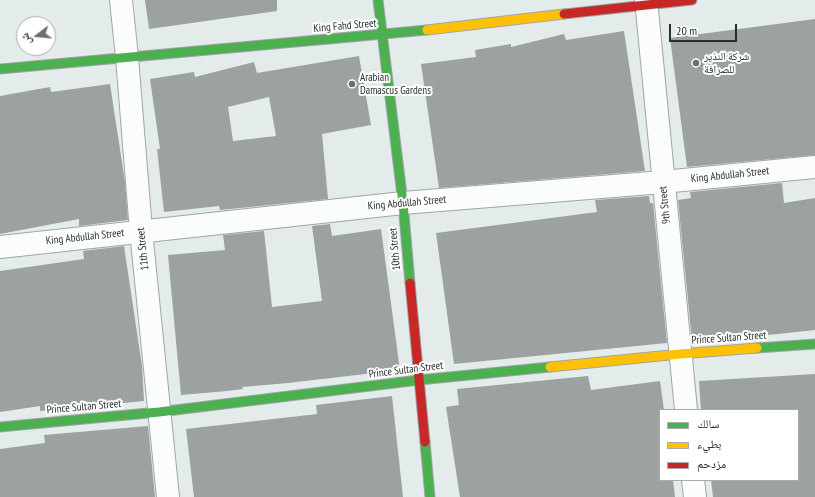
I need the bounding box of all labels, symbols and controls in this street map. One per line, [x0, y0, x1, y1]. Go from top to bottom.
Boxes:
north arrow [16, 16, 56, 56]
scale bar [671, 16, 739, 42]
street label: King Fahd Street [313, 17, 377, 35]
text: 20 m [676, 23, 697, 38]
text: ش [17, 32, 34, 47]
place label: شركة النذير للصرافة [704, 50, 749, 76]
marker: شركة النذير للصرافة [691, 58, 701, 68]
place label: Arabian Damascus Gardens [360, 71, 431, 97]
marker: Arabian Damascus Gardens [347, 79, 357, 89]
street label: King Abdullah Street [690, 164, 770, 186]
street label: 9th Street [656, 185, 674, 225]
street label: King Abdullah Street [367, 193, 447, 213]
street label: King Abdullah Street [45, 226, 125, 248]
street label: 11th Street [134, 227, 152, 271]
street label: 10th Street [387, 227, 403, 271]
street label: Prince Sultan Street [691, 329, 767, 347]
street label: Prince Sultan Street [368, 359, 444, 381]
street label: Prince Sultan Street [46, 397, 122, 417]
legend [659, 409, 799, 481]
text: سالك [697, 416, 719, 431]
text: بطيء [697, 436, 721, 451]
text: مزدحم [697, 456, 726, 471]

